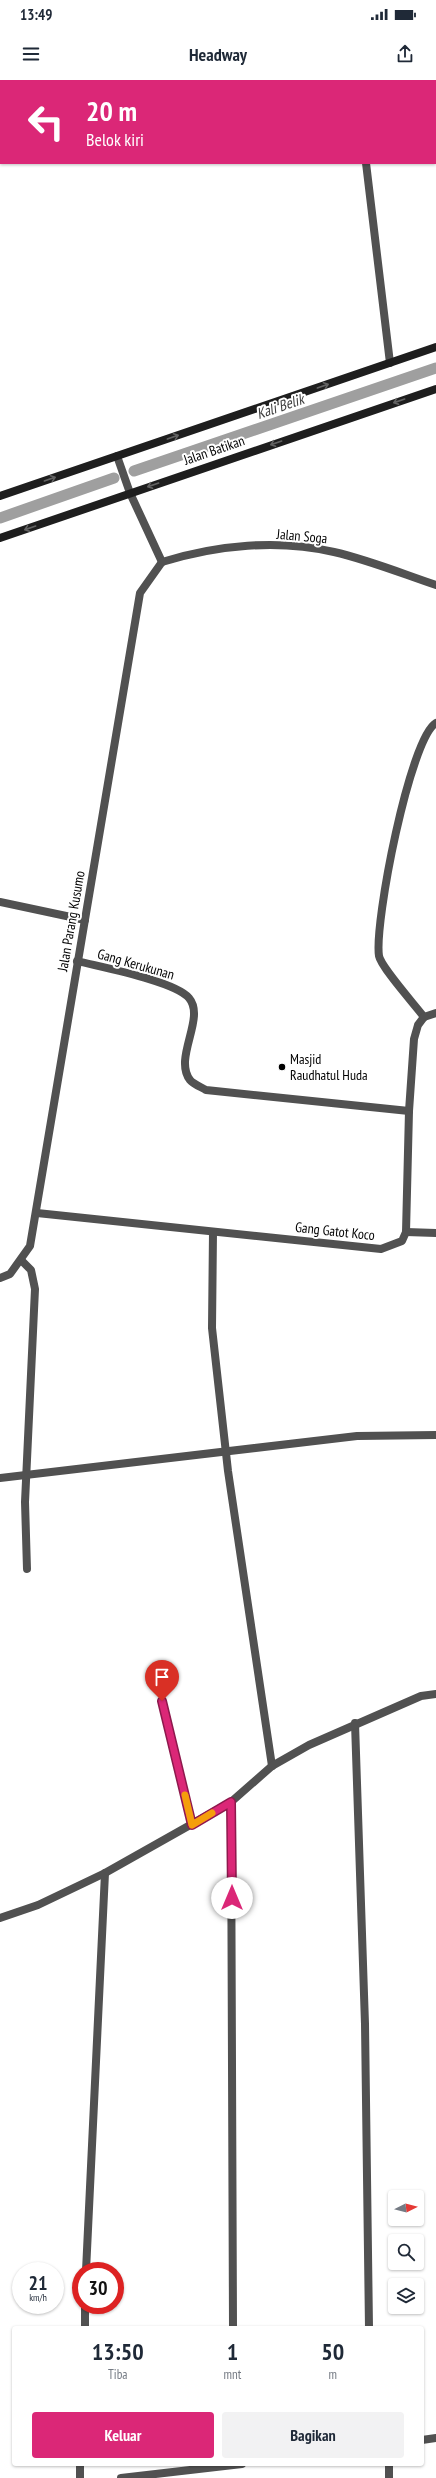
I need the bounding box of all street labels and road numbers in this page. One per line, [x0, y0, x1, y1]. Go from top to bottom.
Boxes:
street label: Jalan Batikan [180, 431, 247, 469]
street label: Jalan Soga [275, 525, 328, 547]
street label: Jalan Parang Kusumo [53, 869, 89, 974]
street label: Gang Kerukunan [95, 944, 177, 984]
street label: Gang Gatot Koco [294, 1218, 376, 1244]

